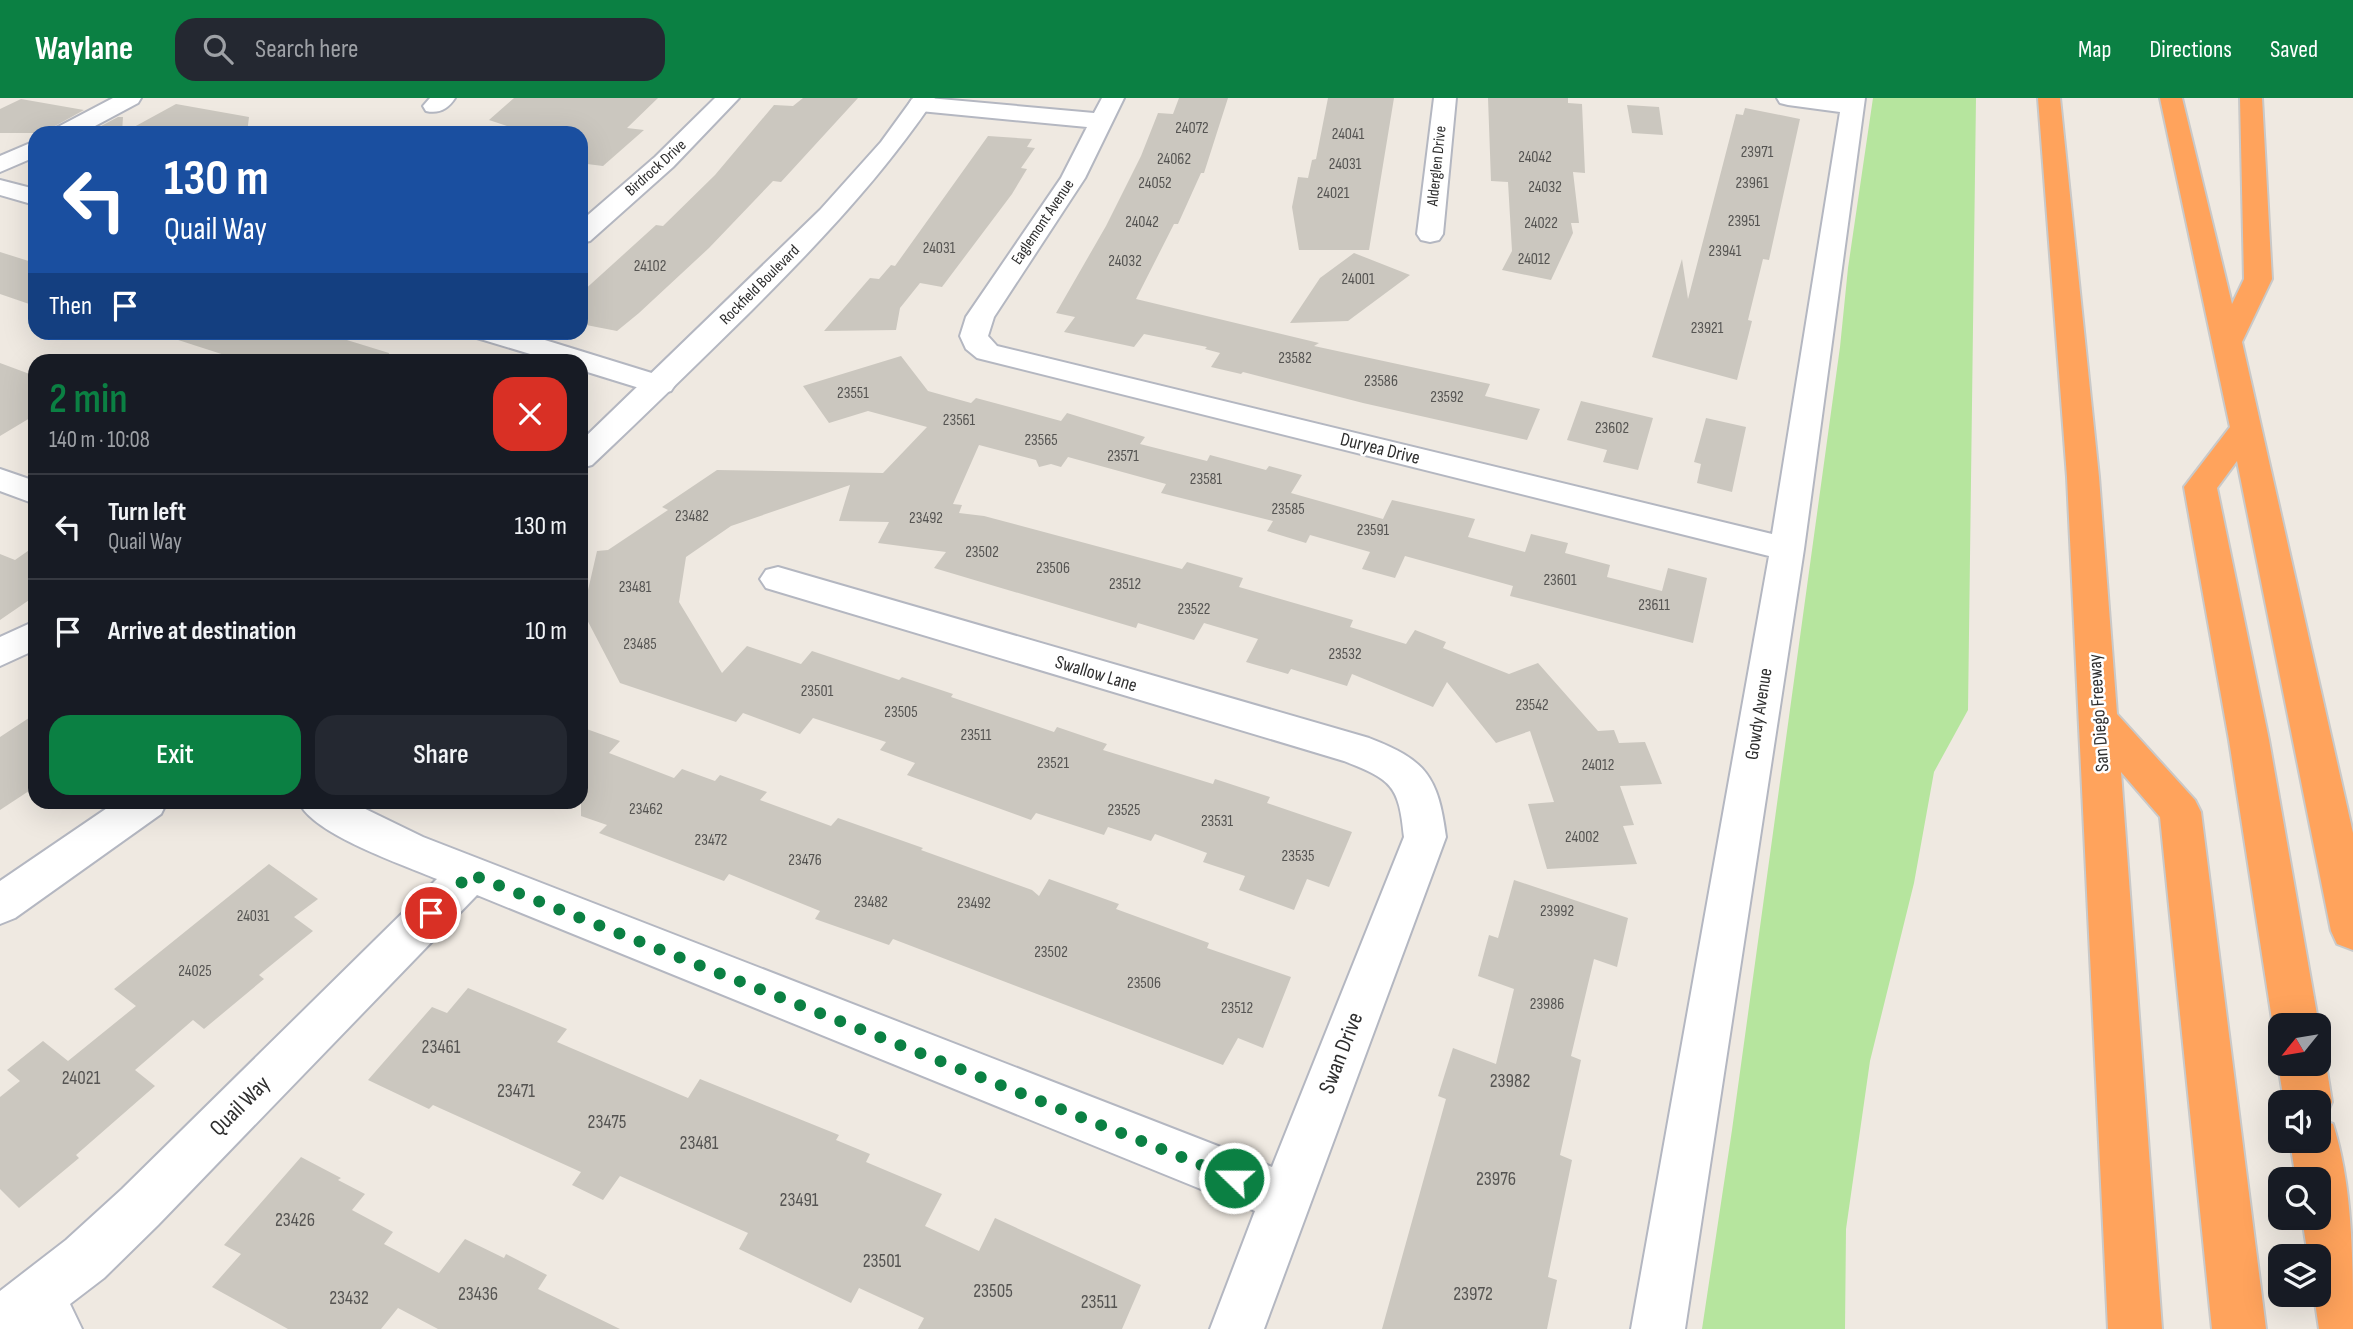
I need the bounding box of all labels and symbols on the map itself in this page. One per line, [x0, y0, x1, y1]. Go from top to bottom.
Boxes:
house number: 24072 [1175, 119, 1209, 138]
house number: 24041 [1332, 125, 1365, 144]
street label: Alderglen Drive [1423, 125, 1451, 208]
street label: Birdrock Drive [622, 136, 690, 200]
house number: 23971 [1741, 143, 1774, 162]
house number: 24042 [1518, 148, 1552, 167]
house number: 24062 [1157, 150, 1191, 169]
house number: 24031 [1329, 155, 1362, 174]
house number: 24052 [1138, 174, 1172, 193]
house number: 23961 [1735, 174, 1769, 193]
street label: Eaglemont Avenue [1008, 176, 1078, 268]
house number: 24032 [1528, 178, 1562, 197]
house number: 24021 [1317, 184, 1350, 203]
house number: 23951 [1728, 212, 1761, 231]
house number: 24042 [1125, 213, 1159, 232]
house number: 24022 [1524, 214, 1558, 233]
house number: 24031 [923, 239, 956, 258]
street label: Rockfield Boulevard [716, 241, 804, 329]
house number: 23941 [1709, 242, 1742, 261]
house number: 24012 [1518, 250, 1550, 269]
house number: 24032 [1108, 252, 1142, 271]
house number: 24102 [634, 257, 666, 276]
house number: 24001 [1341, 270, 1375, 289]
house number: 23921 [1691, 319, 1724, 338]
house number: 23582 [1278, 349, 1312, 368]
house number: 23586 [1364, 372, 1398, 391]
house number: 23551 [837, 384, 869, 403]
house number: 23592 [1430, 388, 1464, 407]
house number: 23561 [943, 411, 976, 430]
house number: 23602 [1595, 419, 1629, 438]
street label: Duryea Drive [1338, 428, 1422, 470]
house number: 23565 [1024, 431, 1058, 450]
house number: 23571 [1107, 447, 1139, 466]
house number: 23581 [1190, 470, 1223, 489]
house number: 23585 [1271, 500, 1305, 519]
house number: 23482 [675, 507, 709, 526]
house number: 23492 [909, 509, 943, 528]
house number: 23591 [1357, 521, 1390, 540]
house number: 23502 [965, 543, 999, 562]
house number: 23506 [1036, 559, 1070, 578]
house number: 23601 [1543, 571, 1577, 590]
house number: 23512 [1109, 575, 1141, 594]
house number: 23481 [619, 578, 652, 597]
house number: 23611 [1638, 596, 1670, 615]
house number: 23522 [1178, 600, 1210, 619]
house number: 23485 [623, 635, 657, 654]
house number: 23532 [1328, 645, 1362, 664]
street label: Swallow Lane [1052, 651, 1140, 697]
street label: San Diego Freeway [2083, 653, 2115, 773]
street label: Gowdy Avenue [1740, 666, 1778, 762]
house number: 23501 [801, 682, 834, 701]
house number: 23542 [1515, 696, 1549, 715]
house number: 23505 [884, 703, 918, 722]
house number: 23511 [961, 726, 992, 745]
house number: 23521 [1037, 754, 1069, 773]
house number: 24012 [1582, 756, 1614, 775]
house number: 23462 [629, 800, 663, 819]
house number: 23525 [1108, 801, 1140, 820]
house number: 23531 [1201, 812, 1233, 831]
house number: 24002 [1565, 828, 1599, 847]
house number: 23472 [695, 831, 727, 850]
house number: 23535 [1282, 847, 1314, 866]
house number: 23476 [788, 851, 822, 870]
pin [401, 883, 461, 943]
house number: 23482 [854, 893, 888, 912]
house number: 23492 [957, 894, 991, 913]
house number: 23992 [1540, 902, 1574, 921]
house number: 24031 [237, 907, 270, 926]
house number: 23502 [1034, 943, 1068, 962]
house number: 24025 [178, 962, 212, 981]
house number: 23506 [1127, 974, 1161, 993]
house number: 23986 [1530, 995, 1564, 1014]
house number: 23512 [1221, 999, 1253, 1018]
street label: Swan Drive [1313, 1008, 1369, 1098]
north arrow [2268, 1013, 2331, 1076]
house number: 23461 [422, 1036, 461, 1059]
house number: 24021 [62, 1067, 101, 1090]
street label: Quail Way [204, 1070, 276, 1142]
house number: 23982 [1490, 1070, 1530, 1093]
house number: 23471 [497, 1080, 535, 1103]
house number: 23475 [588, 1111, 626, 1134]
house number: 23481 [680, 1132, 719, 1155]
position arrow [1197, 1141, 1271, 1215]
house number: 23976 [1476, 1168, 1516, 1191]
house number: 23491 [780, 1189, 819, 1212]
house number: 23426 [275, 1209, 315, 1232]
house number: 23501 [863, 1250, 902, 1273]
house number: 23505 [973, 1280, 1013, 1303]
house number: 23436 [458, 1283, 498, 1306]
house number: 23972 [1453, 1283, 1493, 1306]
house number: 23432 [329, 1287, 369, 1310]
house number: 23511 [1081, 1291, 1118, 1314]

